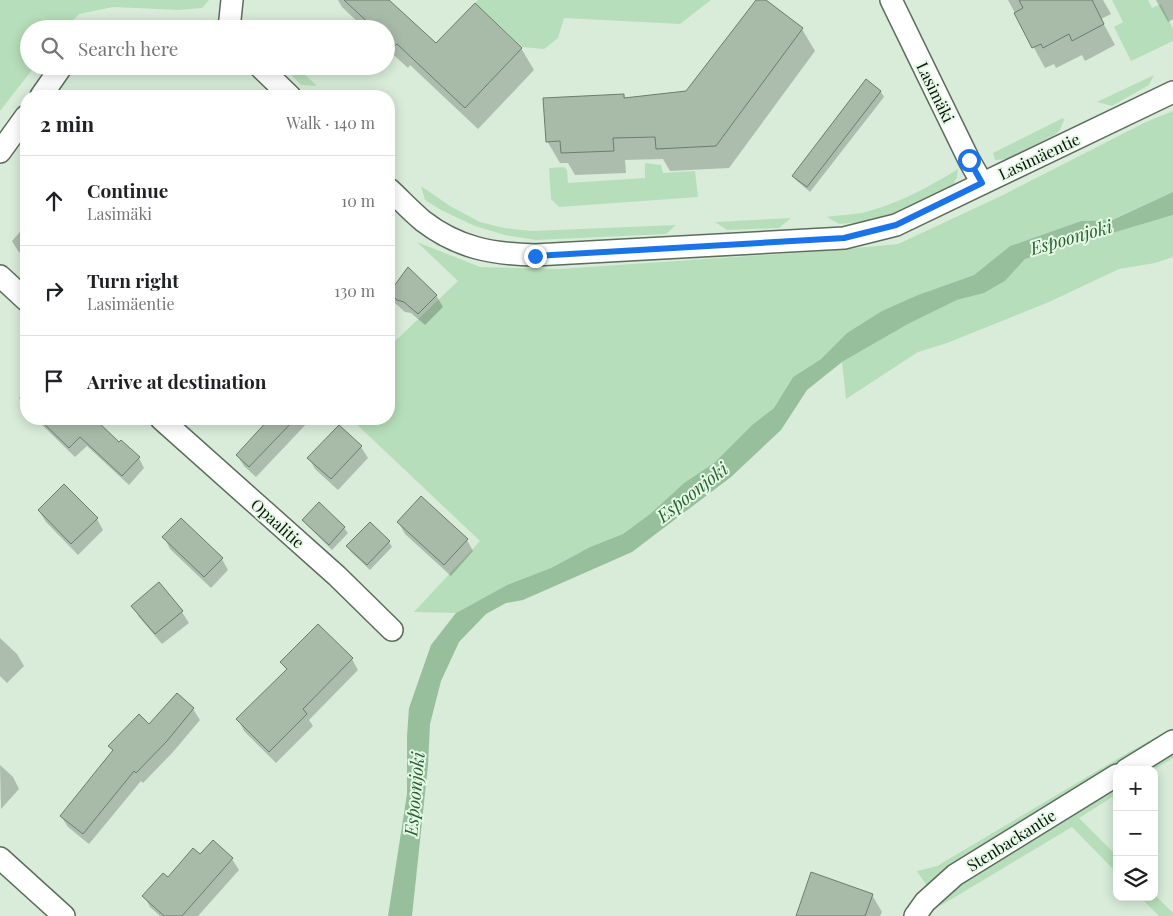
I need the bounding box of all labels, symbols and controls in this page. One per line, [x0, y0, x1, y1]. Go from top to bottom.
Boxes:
search box [20, 20, 395, 75]
icon: search [38, 34, 66, 62]
text: Search here [78, 35, 178, 61]
street label: Lasimäki [912, 58, 960, 126]
text: 2 min [40, 109, 94, 137]
text: Walk · 140 m [286, 112, 375, 133]
street label: Lasimäentie [995, 128, 1083, 184]
route start [958, 149, 981, 172]
text: Continue [87, 177, 168, 203]
icon: ahead [40, 187, 68, 215]
text: 10 m [341, 190, 375, 211]
text: Lasimäki [87, 203, 152, 224]
water label: Espoonjoki [1026, 214, 1115, 260]
route end [524, 245, 547, 268]
text: Turn right [87, 267, 179, 293]
icon: right [40, 277, 68, 305]
text: 130 m [334, 280, 375, 301]
text: Lasimäentie [87, 293, 175, 314]
icon: arrive [40, 367, 68, 395]
text: Arrive at destination [87, 368, 267, 394]
water label: Espoonjoki [651, 456, 733, 528]
street label: Opaalitie [247, 494, 309, 552]
water label: Espoonjoki [398, 750, 430, 838]
map controls [1113, 766, 1158, 901]
button: + [1113, 766, 1158, 811]
street label: Stenbackantie [962, 804, 1060, 876]
button: − [1113, 811, 1158, 856]
button: layers [1113, 856, 1158, 901]

